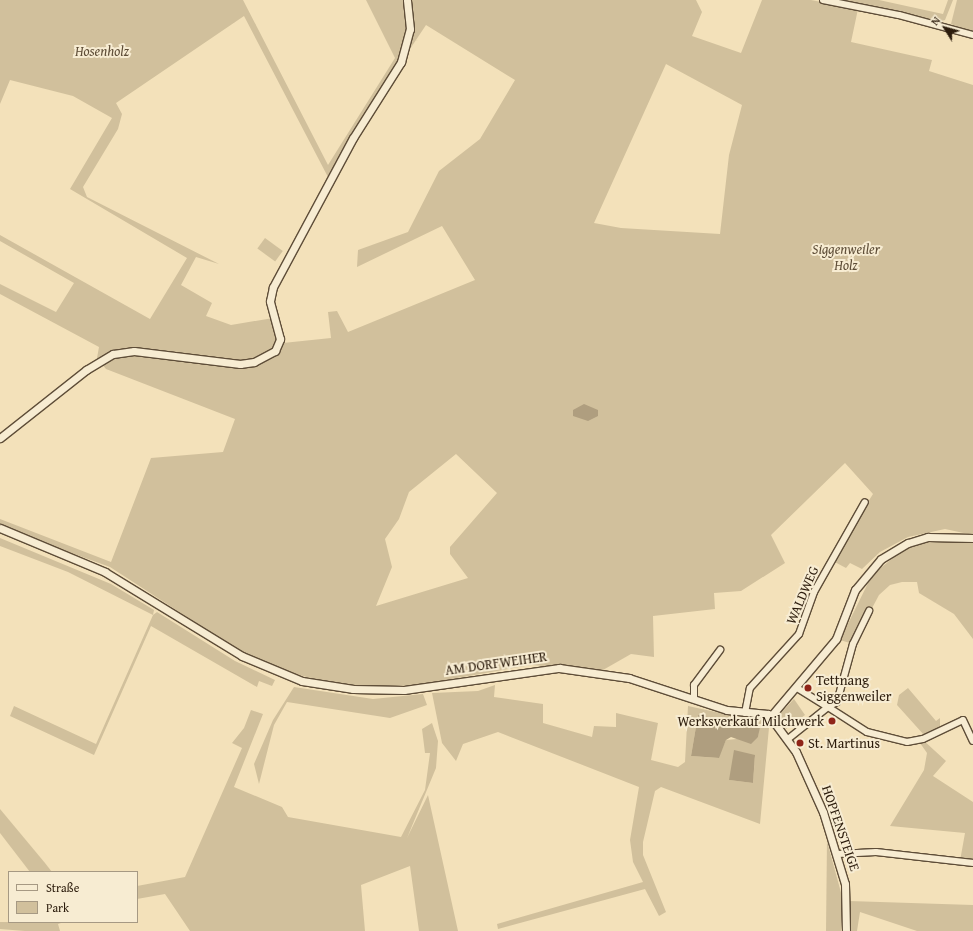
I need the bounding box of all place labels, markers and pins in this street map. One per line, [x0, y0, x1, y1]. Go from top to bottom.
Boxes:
place label: Tettnang Siggenweiler [816, 672, 892, 704]
marker: Tettnang Siggenweiler [803, 683, 813, 693]
place label: Werksverkauf Milchwerk [677, 713, 824, 729]
marker: Werksverkauf Milchwerk [827, 716, 837, 726]
place label: St. Martinus [808, 735, 880, 751]
marker: St. Martinus [795, 738, 805, 748]

